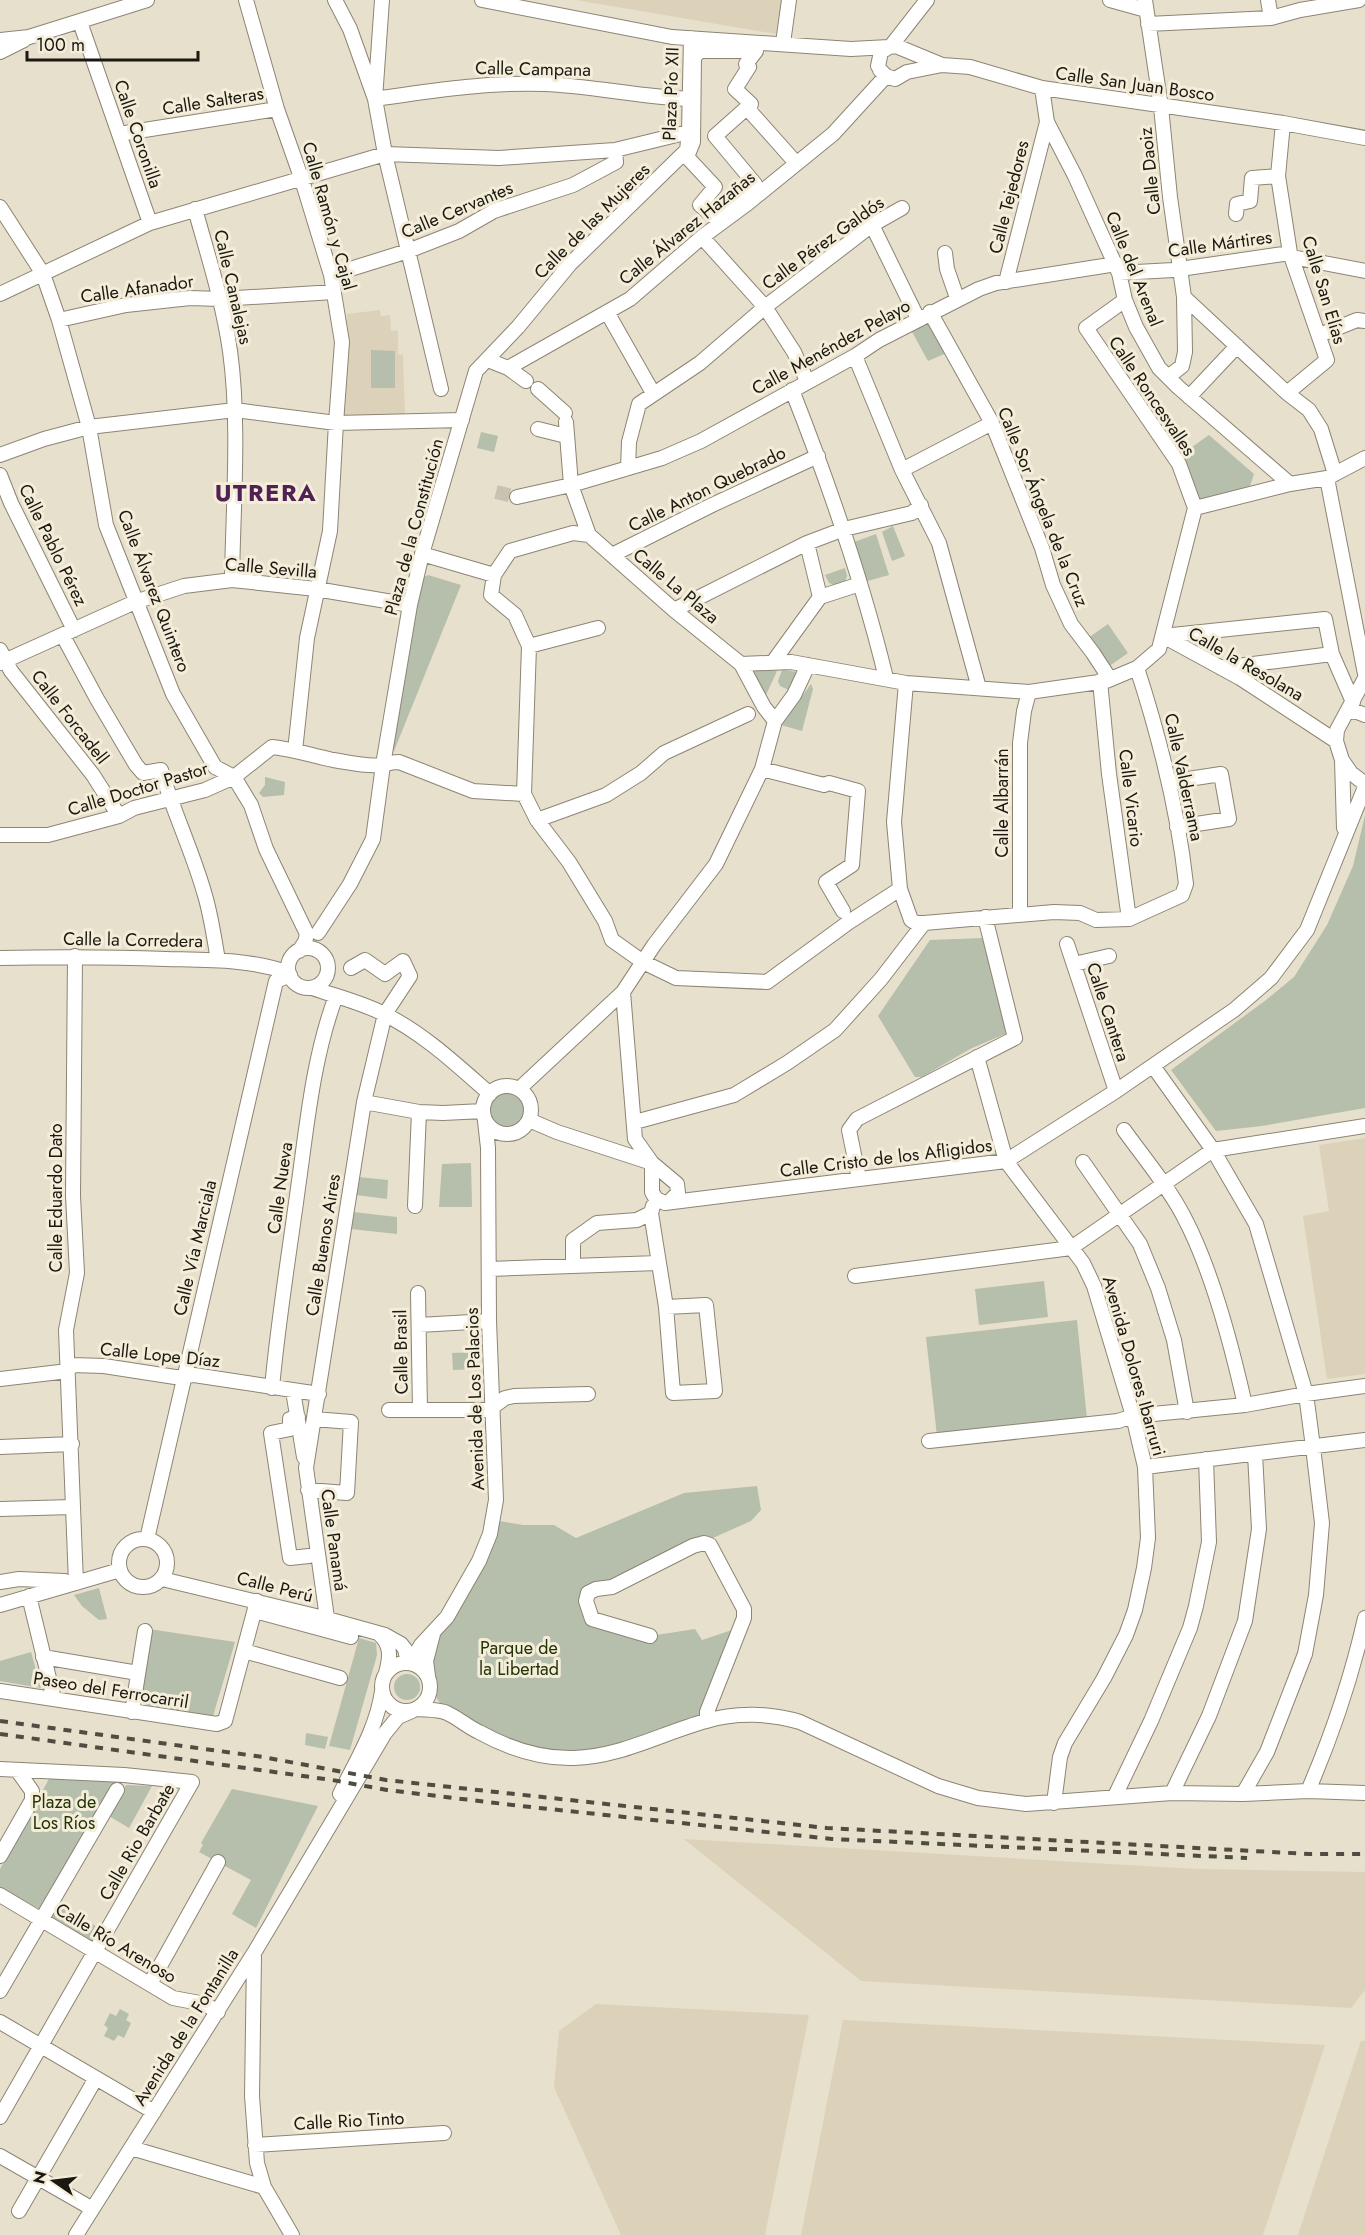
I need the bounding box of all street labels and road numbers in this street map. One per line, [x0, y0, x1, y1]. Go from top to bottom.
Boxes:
street label: Plaza Pío XII [656, 47, 686, 141]
street label: Calle Campana [475, 55, 591, 83]
street label: Calle San Juan Bosco [1054, 60, 1216, 108]
street label: Calle Coronilla [107, 76, 169, 192]
street label: Calle Salteras [160, 80, 266, 122]
street label: Calle Daoiz [1132, 125, 1168, 216]
street label: Calle Tejedores [982, 138, 1036, 256]
street label: Calle Ramón y Cajal [295, 139, 363, 293]
street label: Calle de las Mujeres [528, 157, 656, 285]
street label: Calle Álvarez Hazañas [613, 165, 761, 291]
street label: Calle Cervantes [397, 175, 517, 245]
street label: Calle Pérez Galdós [757, 190, 889, 296]
street label: Calle del Arenal [1099, 207, 1169, 331]
street label: Calle Mártires [1166, 224, 1274, 264]
street label: Calle Canalejas [207, 227, 259, 347]
street label: Calle San Elías [1295, 233, 1353, 347]
street label: Calle Afanador [79, 268, 196, 310]
street label: Calle Menéndez Pelayo [747, 292, 915, 401]
street label: Calle Roncesvalles [1102, 331, 1202, 461]
street label: Calle Sor Ángela de la Cruz [991, 403, 1095, 612]
street label: Plaza de la Constitución [378, 436, 450, 618]
street label: Calle Anton Quebrado [624, 439, 790, 538]
street label: Calle Pablo Pérez [12, 479, 94, 611]
street label: Calle Álvarez Quintero [111, 506, 197, 676]
street label: Calle La Plaza [627, 542, 725, 630]
street label: Calle Sevilla [224, 551, 318, 585]
street label: Calle la Resolana [1183, 620, 1309, 708]
street label: Calle Forcadell [25, 664, 115, 770]
street label: Calle Valderrama [1158, 711, 1210, 843]
street label: Calle Albarrán [989, 748, 1015, 858]
street label: Calle Vicario [1112, 748, 1150, 849]
street label: Calle Doctor Pastor [64, 755, 212, 823]
street label: Calle la Corredera [63, 926, 203, 954]
street label: Calle Cantera [1080, 959, 1136, 1065]
street label: Calle Eduardo Dato [43, 1123, 69, 1272]
street label: Calle Cristo de los Afligidos [778, 1132, 994, 1184]
street label: Calle Nueva [261, 1140, 299, 1236]
street label: Calle Buenos Aires [299, 1172, 347, 1318]
street label: Calle Vía Marciala [167, 1178, 223, 1318]
street label: Avenida Dolores Ibarruri [1096, 1273, 1172, 1459]
street label: Avenida de Los Palacios [459, 1307, 491, 1491]
street label: Calle Brasil [387, 1309, 415, 1395]
street label: Calle Lope Díaz [99, 1336, 222, 1374]
street label: Calle Panamá [314, 1487, 354, 1593]
street label: Calle Perú [234, 1565, 316, 1609]
street label: Paseo del Ferrocarril [31, 1665, 191, 1715]
street label: Calle Rio Barbate [93, 1779, 181, 1905]
street label: Calle Río Arenoso [50, 1896, 182, 1990]
street label: Avenida de la Fontanilla [127, 1943, 245, 2111]
street label: Calle Rio Tinto [293, 2105, 405, 2137]

